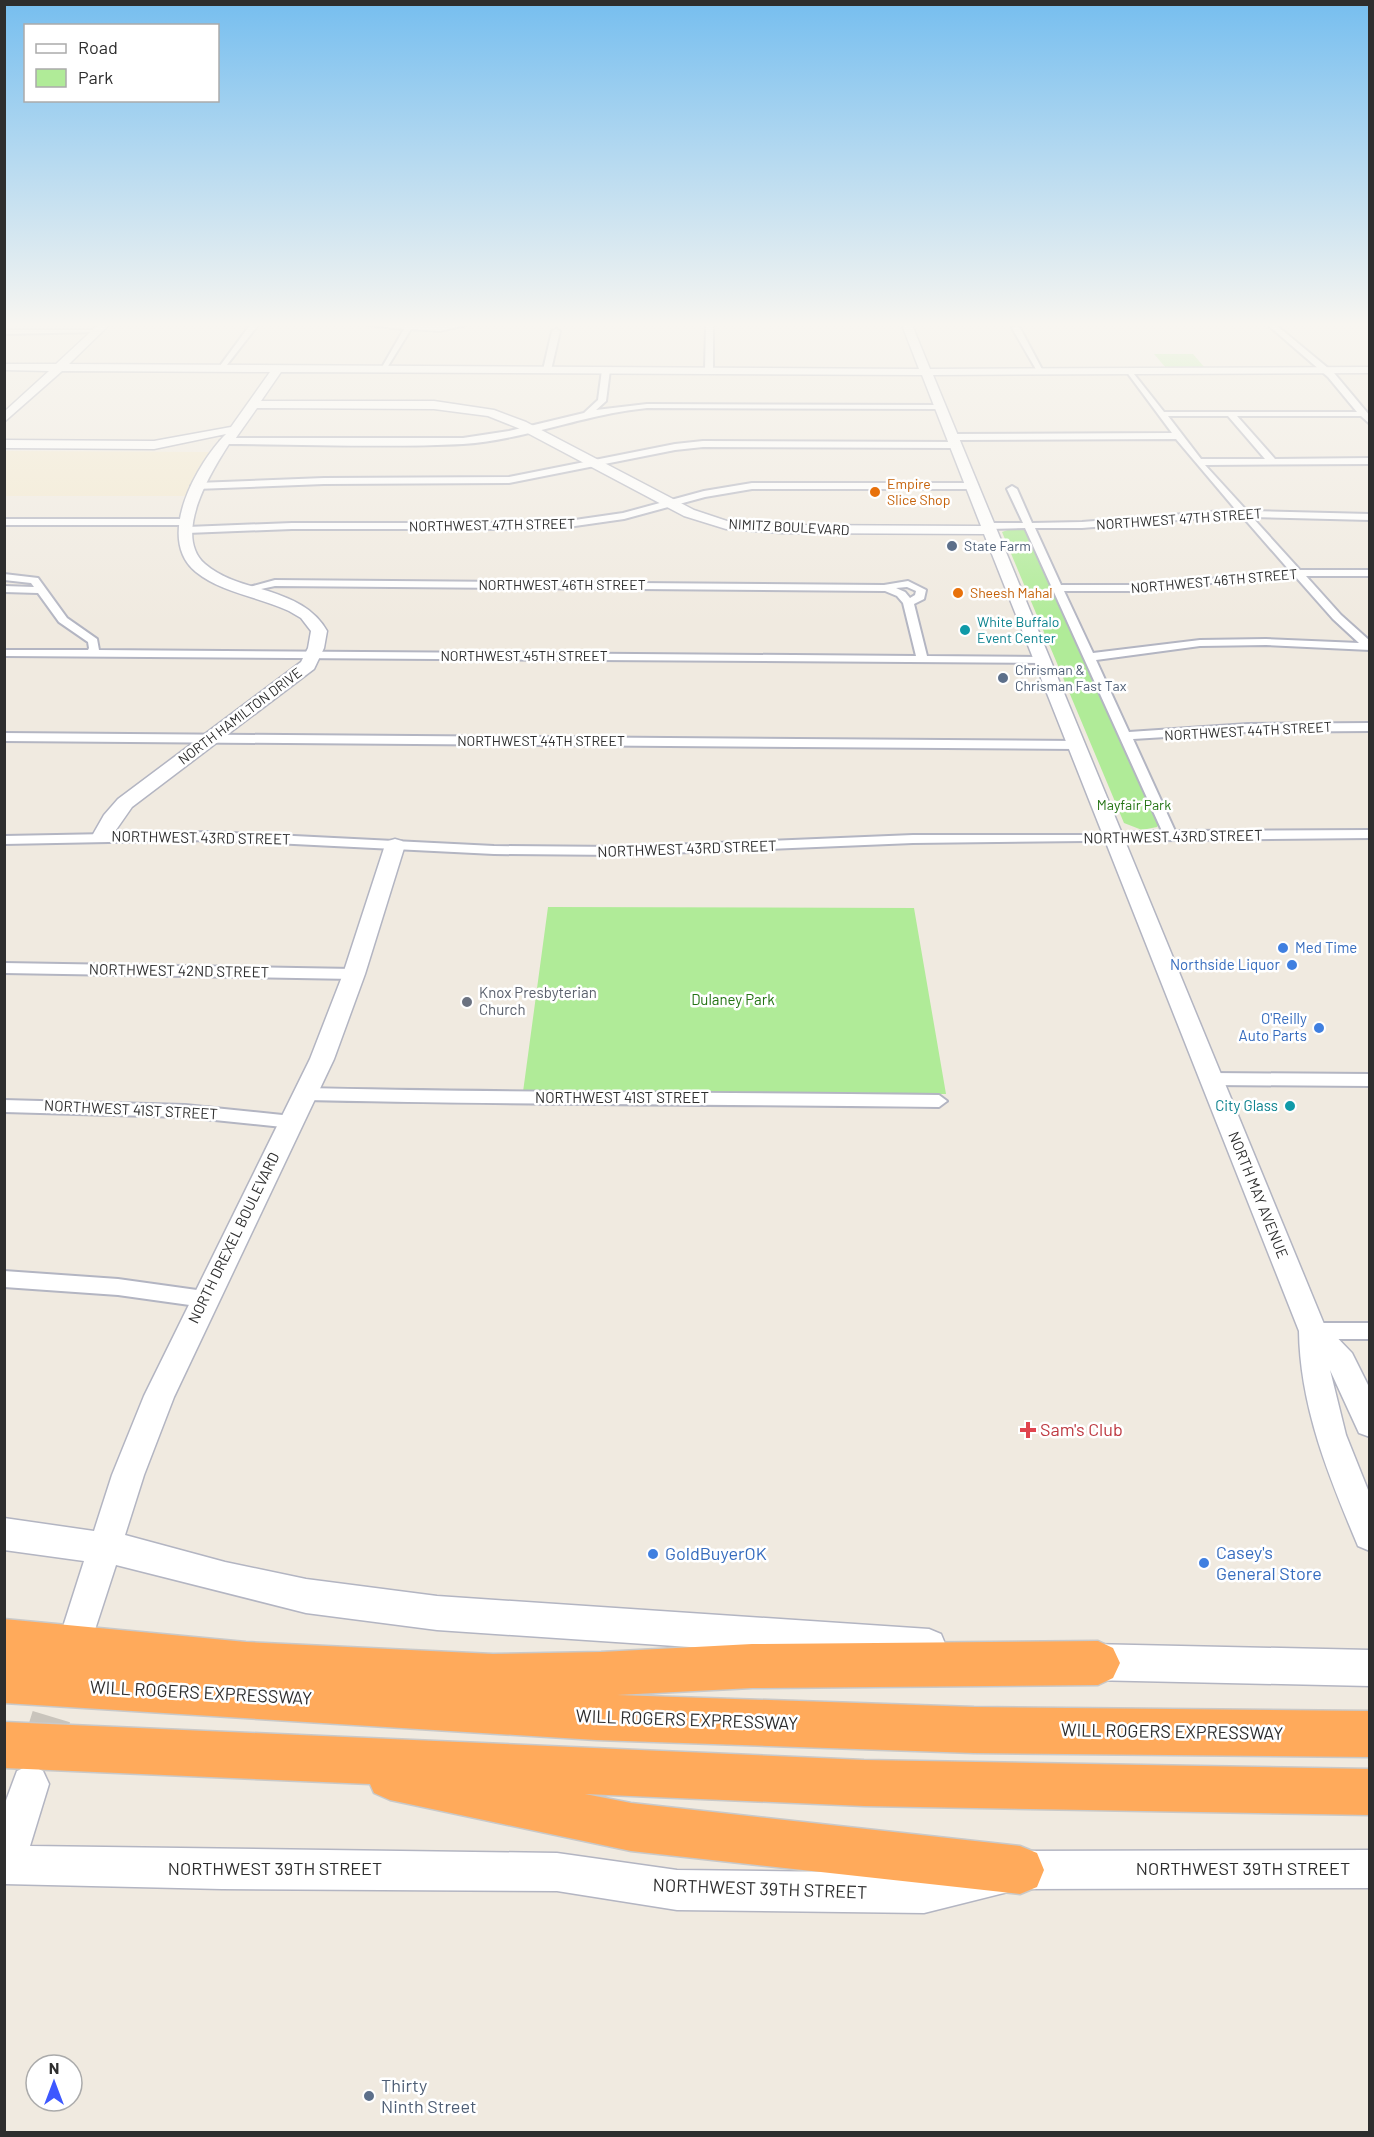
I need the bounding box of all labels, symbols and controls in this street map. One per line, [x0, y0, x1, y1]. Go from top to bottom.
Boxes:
legend [24, 24, 219, 102]
text: Road [78, 36, 118, 58]
text: Park [78, 66, 113, 88]
place label: Empire Slice Shop [887, 475, 950, 508]
marker: Empire Slice Shop [868, 485, 882, 499]
street label: NORTHWEST 47TH STREET [1095, 504, 1262, 533]
street label: NORTHWEST 47TH STREET [409, 515, 575, 534]
street label: NIMITZ BOULEVARD [728, 515, 850, 538]
place label: State Farm [964, 537, 1031, 554]
marker: State Farm [945, 539, 959, 553]
street label: NORTHWEST 46TH STREET [1130, 565, 1298, 596]
street label: NORTHWEST 46TH STREET [478, 576, 646, 593]
place label: Sheesh Mahal [970, 584, 1053, 601]
marker: Sheesh Mahal [951, 586, 965, 600]
place label: White Buffalo Event Center [977, 613, 1059, 646]
marker: White Buffalo Event Center [958, 623, 972, 637]
street label: NORTHWEST 45TH STREET [440, 647, 608, 664]
place label: Chrisman & Chrisman Fast Tax [1015, 661, 1127, 694]
street label: NORTH HAMILTON DRIVE [175, 664, 305, 768]
marker: Chrisman & Chrisman Fast Tax [996, 671, 1010, 685]
street label: NORTHWEST 44TH STREET [1164, 718, 1332, 743]
street label: NORTHWEST 44TH STREET [457, 732, 625, 749]
park label: Mayfair Park [1097, 796, 1171, 813]
street label: NORTHWEST 43RD STREET [1083, 825, 1263, 847]
street label: NORTHWEST 43RD STREET [111, 826, 291, 848]
street label: NORTHWEST 43RD STREET [597, 836, 777, 860]
place label: Med Time [1295, 938, 1357, 956]
marker: Med Time [1276, 941, 1290, 955]
place label: Northside Liquor [1170, 955, 1281, 973]
marker: Northside Liquor [1285, 958, 1299, 972]
street label: NORTHWEST 42ND STREET [89, 959, 269, 981]
place label: Knox Presbyterian Church [479, 983, 597, 1018]
park label: Dulaney Park [691, 990, 775, 1008]
marker: Knox Presbyterian Church [460, 995, 474, 1009]
place label: O'Reilly Auto Parts [1239, 1009, 1307, 1044]
marker: O'Reilly Auto Parts [1312, 1021, 1326, 1035]
street label: NORTHWEST 41ST STREET [535, 1088, 709, 1106]
street label: NORTHWEST 41ST STREET [44, 1095, 218, 1123]
place label: City Glass [1215, 1096, 1278, 1114]
marker: City Glass [1283, 1099, 1297, 1113]
street label: NORTH MAY AVENUE [1225, 1129, 1293, 1261]
street label: NORTH DREXEL BOULEVARD [184, 1149, 282, 1326]
place label: Sam's Club [1040, 1418, 1123, 1440]
marker: Sam's Club [1021, 1423, 1035, 1437]
place label: Casey's General Store [1216, 1541, 1322, 1584]
place label: GoldBuyerOK [665, 1542, 767, 1564]
marker: GoldBuyerOK [646, 1547, 660, 1561]
marker: Casey's General Store [1197, 1556, 1211, 1570]
street label: WILL ROGERS EXPRESSWAY [89, 1675, 313, 1709]
street label: WILL ROGERS EXPRESSWAY [575, 1704, 799, 1734]
street label: WILL ROGERS EXPRESSWAY [1061, 1718, 1283, 1744]
street label: NORTHWEST 39TH STREET [168, 1857, 382, 1879]
street label: NORTHWEST 39TH STREET [1136, 1857, 1350, 1879]
street label: NORTHWEST 39TH STREET [652, 1873, 868, 1903]
north arrow [24, 2053, 84, 2113]
text: N [49, 2058, 59, 2077]
place label: Thirty Ninth Street [381, 2074, 476, 2117]
marker: Thirty Ninth Street [362, 2089, 376, 2103]

